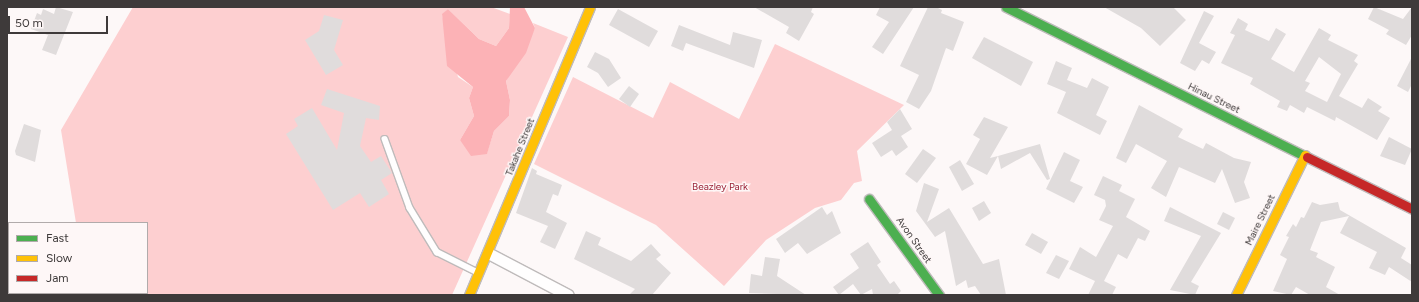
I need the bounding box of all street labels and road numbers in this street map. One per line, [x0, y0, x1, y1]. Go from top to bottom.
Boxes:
street label: Hinau Street [1186, 80, 1242, 116]
street label: Takahe Street [503, 116, 537, 178]
street label: Maire Street [1243, 193, 1277, 247]
street label: Avon Street [894, 215, 934, 265]

